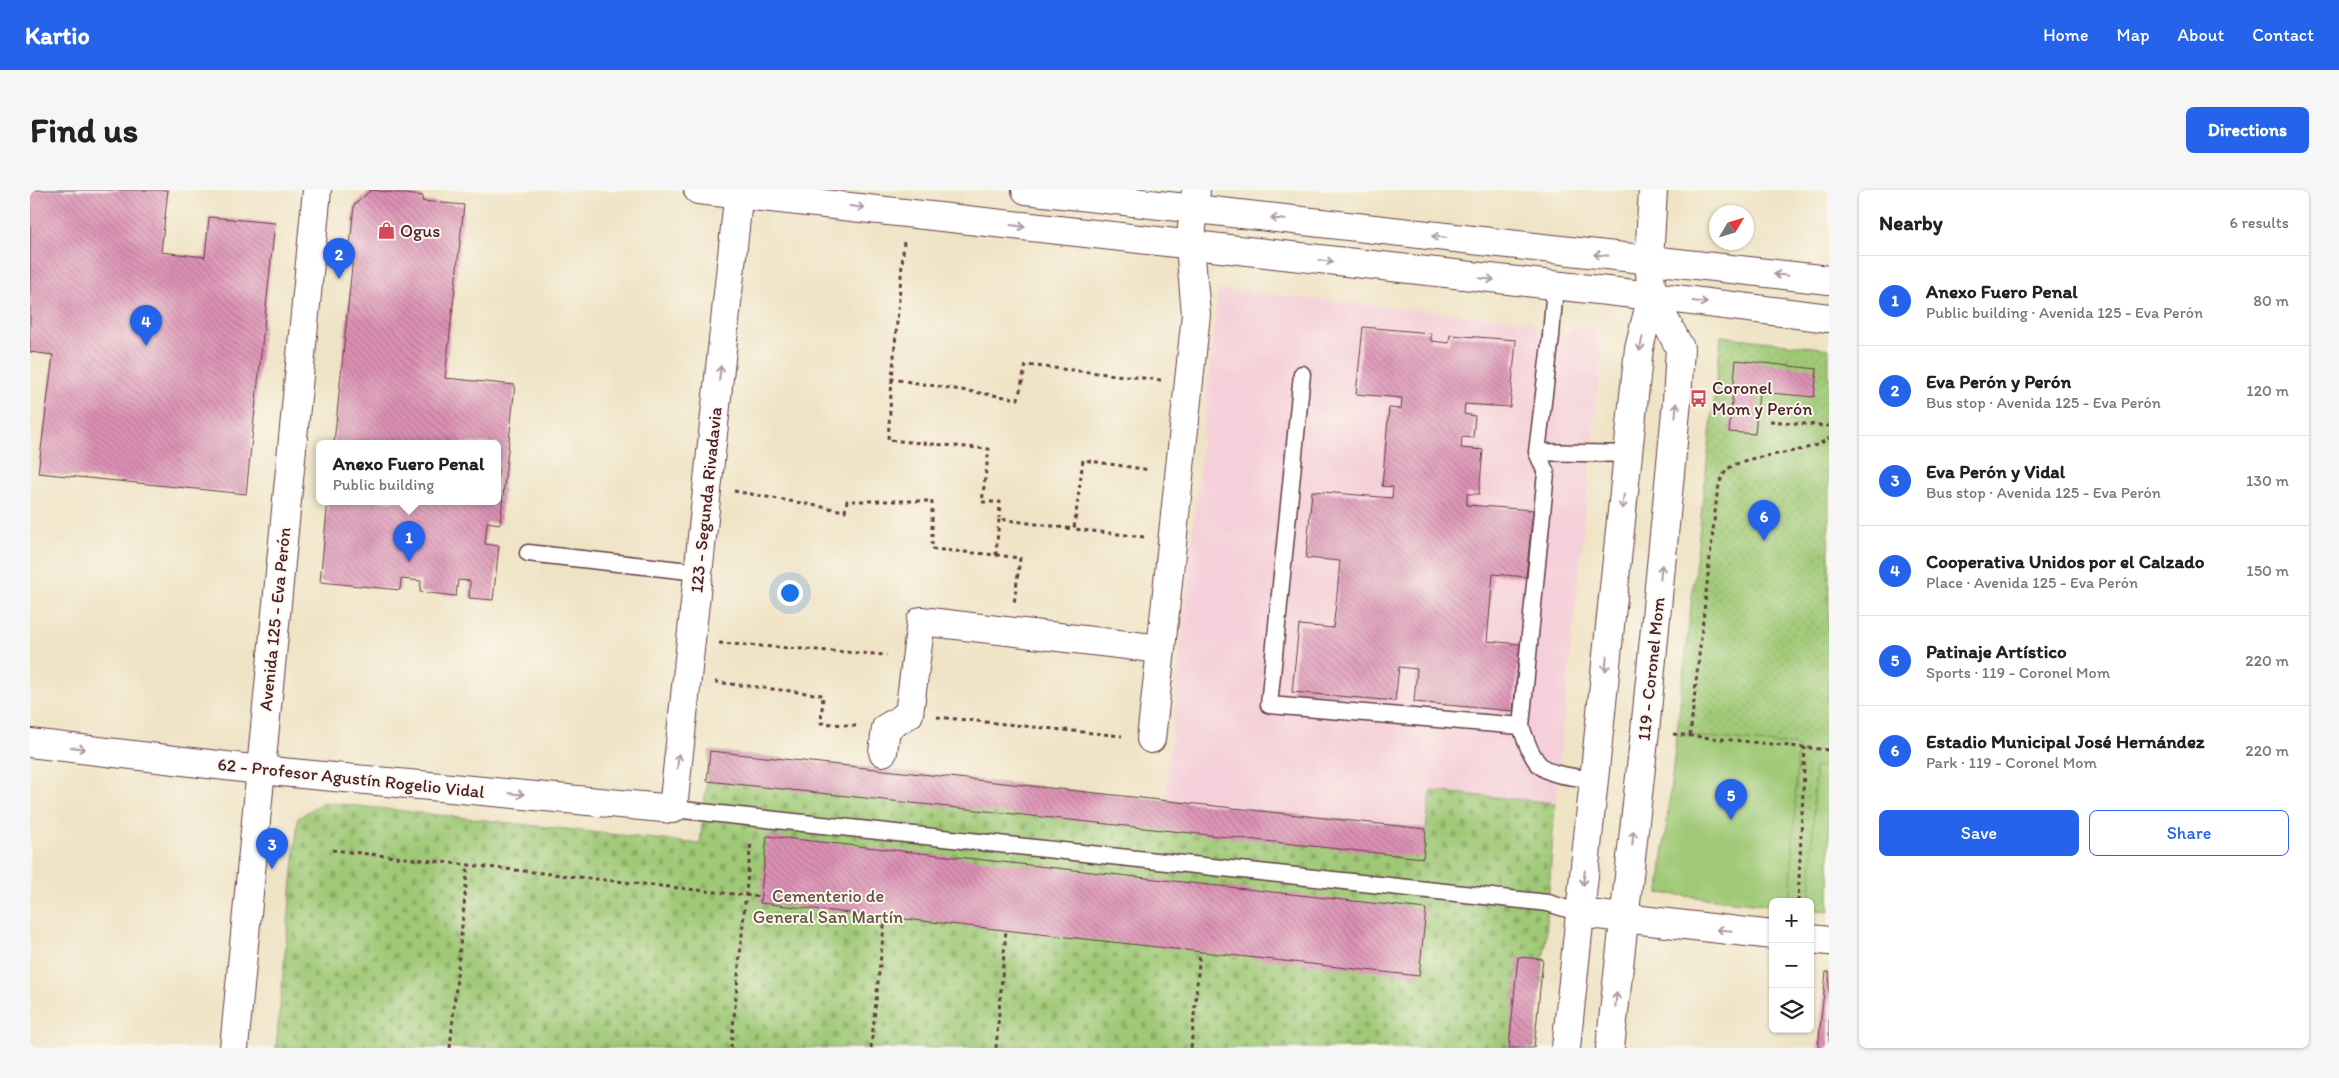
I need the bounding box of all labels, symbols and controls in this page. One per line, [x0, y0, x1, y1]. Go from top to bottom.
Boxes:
text: Kartio [25, 21, 90, 50]
text: Home [2043, 24, 2089, 46]
text: Map [2117, 24, 2150, 46]
text: About [2178, 24, 2224, 46]
text: Contact [2252, 24, 2314, 46]
button: Directions [2186, 107, 2309, 153]
text: Find us [30, 109, 138, 151]
one-way arrow [848, 202, 864, 212]
north arrow [1709, 205, 1754, 250]
text: Nearby [1879, 210, 1943, 235]
text: 6 results [2229, 213, 2289, 232]
one-way arrow [1270, 214, 1286, 224]
place label: Ogus [400, 220, 440, 242]
shop icon: Ogus [376, 221, 396, 241]
one-way arrow [1010, 221, 1026, 231]
one-way arrow [1432, 232, 1448, 242]
pin: 2 [323, 238, 355, 279]
one-way arrow [1593, 250, 1609, 260]
one-way arrow [1317, 256, 1333, 266]
one-way arrow [1773, 270, 1789, 280]
one-way arrow [1479, 274, 1495, 284]
text: Anexo Fuero Penal [1926, 280, 2078, 303]
text: 1 [1891, 291, 1899, 310]
text: 80 m [2253, 291, 2289, 310]
one-way arrow [1692, 297, 1708, 307]
text: Public building · Avenida 125 - Eva Perón [1926, 303, 2203, 322]
pin: 4 [130, 305, 162, 346]
one-way arrow [1636, 335, 1645, 351]
one-way arrow [715, 365, 725, 381]
text: Eva Perón y Perón [1926, 370, 2071, 393]
place label: Coronel Mom y Perón [1712, 377, 1812, 420]
text: 2 [1891, 381, 1899, 400]
text: 120 m [2246, 381, 2289, 400]
bus stop icon: Coronel Mom y Perón [1688, 388, 1708, 408]
text: Bus stop · Avenida 125 - Eva Perón [1926, 393, 2161, 412]
one-way arrow [1671, 402, 1681, 418]
street label: 123 - Segunda Rivadavia [685, 406, 727, 594]
popup [316, 440, 501, 505]
text: Anexo Fuero Penal [333, 452, 484, 475]
text: Eva Perón y Vidal [1926, 460, 2065, 483]
text: 3 [1891, 471, 1899, 490]
text: 130 m [2246, 471, 2289, 490]
text: Public building [333, 475, 434, 494]
text: Bus stop · Avenida 125 - Eva Perón [1926, 483, 2161, 502]
one-way arrow [1618, 494, 1628, 510]
pin: 6 [1748, 500, 1780, 541]
pin: 1 [393, 521, 425, 562]
street label: Avenida 125 - Eva Perón [254, 526, 296, 712]
text: Cooperativa Unidos por el Calzado [1926, 550, 2205, 573]
text: 4 [1890, 561, 1900, 580]
text: 150 m [2246, 561, 2289, 580]
one-way arrow [1656, 564, 1666, 580]
text: Place · Avenida 125 - Eva Perón [1926, 573, 2138, 592]
your location [777, 580, 803, 606]
street label: 119 - Coronel Mom [1633, 596, 1669, 742]
text: Patinaje Artístico [1926, 640, 2067, 663]
text: 5 [1891, 651, 1899, 670]
text: 220 m [2245, 651, 2289, 670]
one-way arrow [1601, 656, 1611, 672]
text: Sports · 119 - Coronel Mom [1926, 663, 2110, 682]
text: Estadio Municipal José Hernández [1926, 730, 2205, 753]
text: 6 [1891, 741, 1899, 760]
text: 220 m [2245, 741, 2289, 760]
one-way arrow [70, 743, 86, 753]
street label: 62 - Profesor Agustín Rogelio Vidal [216, 753, 486, 803]
one-way arrow [673, 753, 683, 769]
text: Park · 119 - Coronel Mom [1926, 753, 2097, 772]
pin: 5 [1715, 779, 1747, 820]
one-way arrow [509, 789, 525, 799]
button: Save [1879, 810, 2079, 856]
button: Share [2089, 810, 2289, 856]
pin: 3 [256, 828, 288, 869]
one-way arrow [1628, 830, 1638, 846]
one-way arrow [1579, 869, 1589, 885]
park label: Cementerio de General San Martín [753, 885, 903, 928]
map controls [1769, 898, 1814, 1033]
button: + [1769, 898, 1814, 943]
one-way arrow [1717, 925, 1733, 935]
button: − [1769, 943, 1814, 988]
button: layers [1769, 988, 1814, 1033]
one-way arrow [1611, 992, 1620, 1008]

